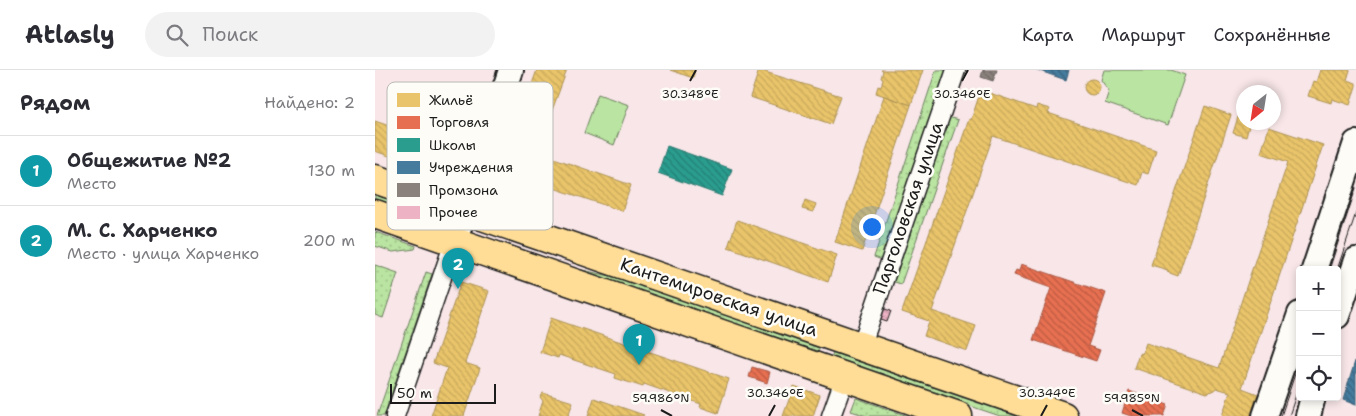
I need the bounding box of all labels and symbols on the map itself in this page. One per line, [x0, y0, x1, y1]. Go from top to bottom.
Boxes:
legend [387, 82, 553, 230]
north arrow [1236, 85, 1281, 130]
text: 30.348°E [662, 86, 718, 102]
text: 30.346°E [934, 86, 990, 102]
text: Жильё [429, 91, 473, 109]
text: Торговля [429, 113, 489, 131]
street label: Парголовская улица [867, 119, 949, 297]
text: Школы [429, 136, 476, 154]
text: Учреждения [429, 158, 513, 176]
text: Промзона [429, 181, 498, 199]
text: Прочее [429, 203, 478, 221]
your location [859, 214, 885, 240]
pin: 2 [442, 248, 474, 289]
street label: Кантемировская улица [617, 252, 821, 342]
pin: 1 [623, 324, 655, 365]
scale bar [390, 381, 496, 404]
text: 30.346°E [747, 385, 803, 401]
text: 30.344°E [1019, 385, 1075, 401]
text: 59.986°N [633, 390, 689, 406]
text: 59.985°N [1104, 390, 1160, 406]

